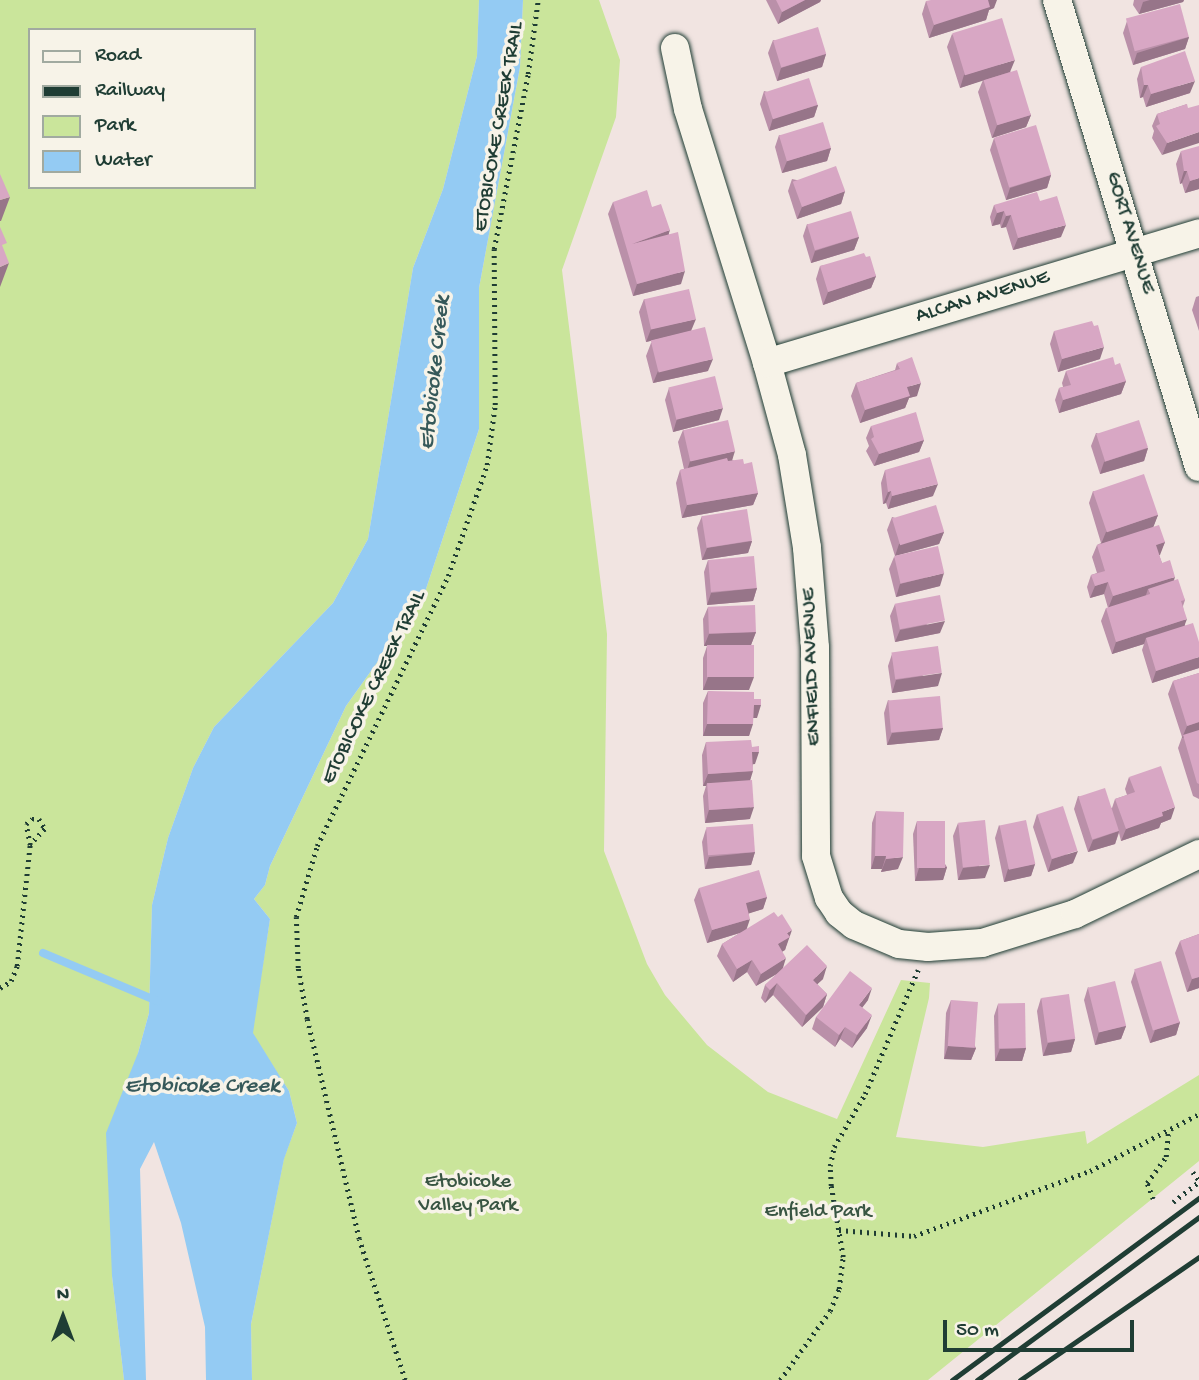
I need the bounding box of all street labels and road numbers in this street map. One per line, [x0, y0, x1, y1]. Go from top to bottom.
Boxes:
street label: ETOBICOKE CREEK TRAIL [469, 20, 531, 234]
street label: GORT AVENUE [1099, 169, 1159, 297]
street label: ALCAN AVENUE [913, 266, 1053, 330]
street label: ETOBICOKE CREEK TRAIL [317, 587, 433, 789]
street label: ENFIELD AVENUE [798, 588, 828, 746]

